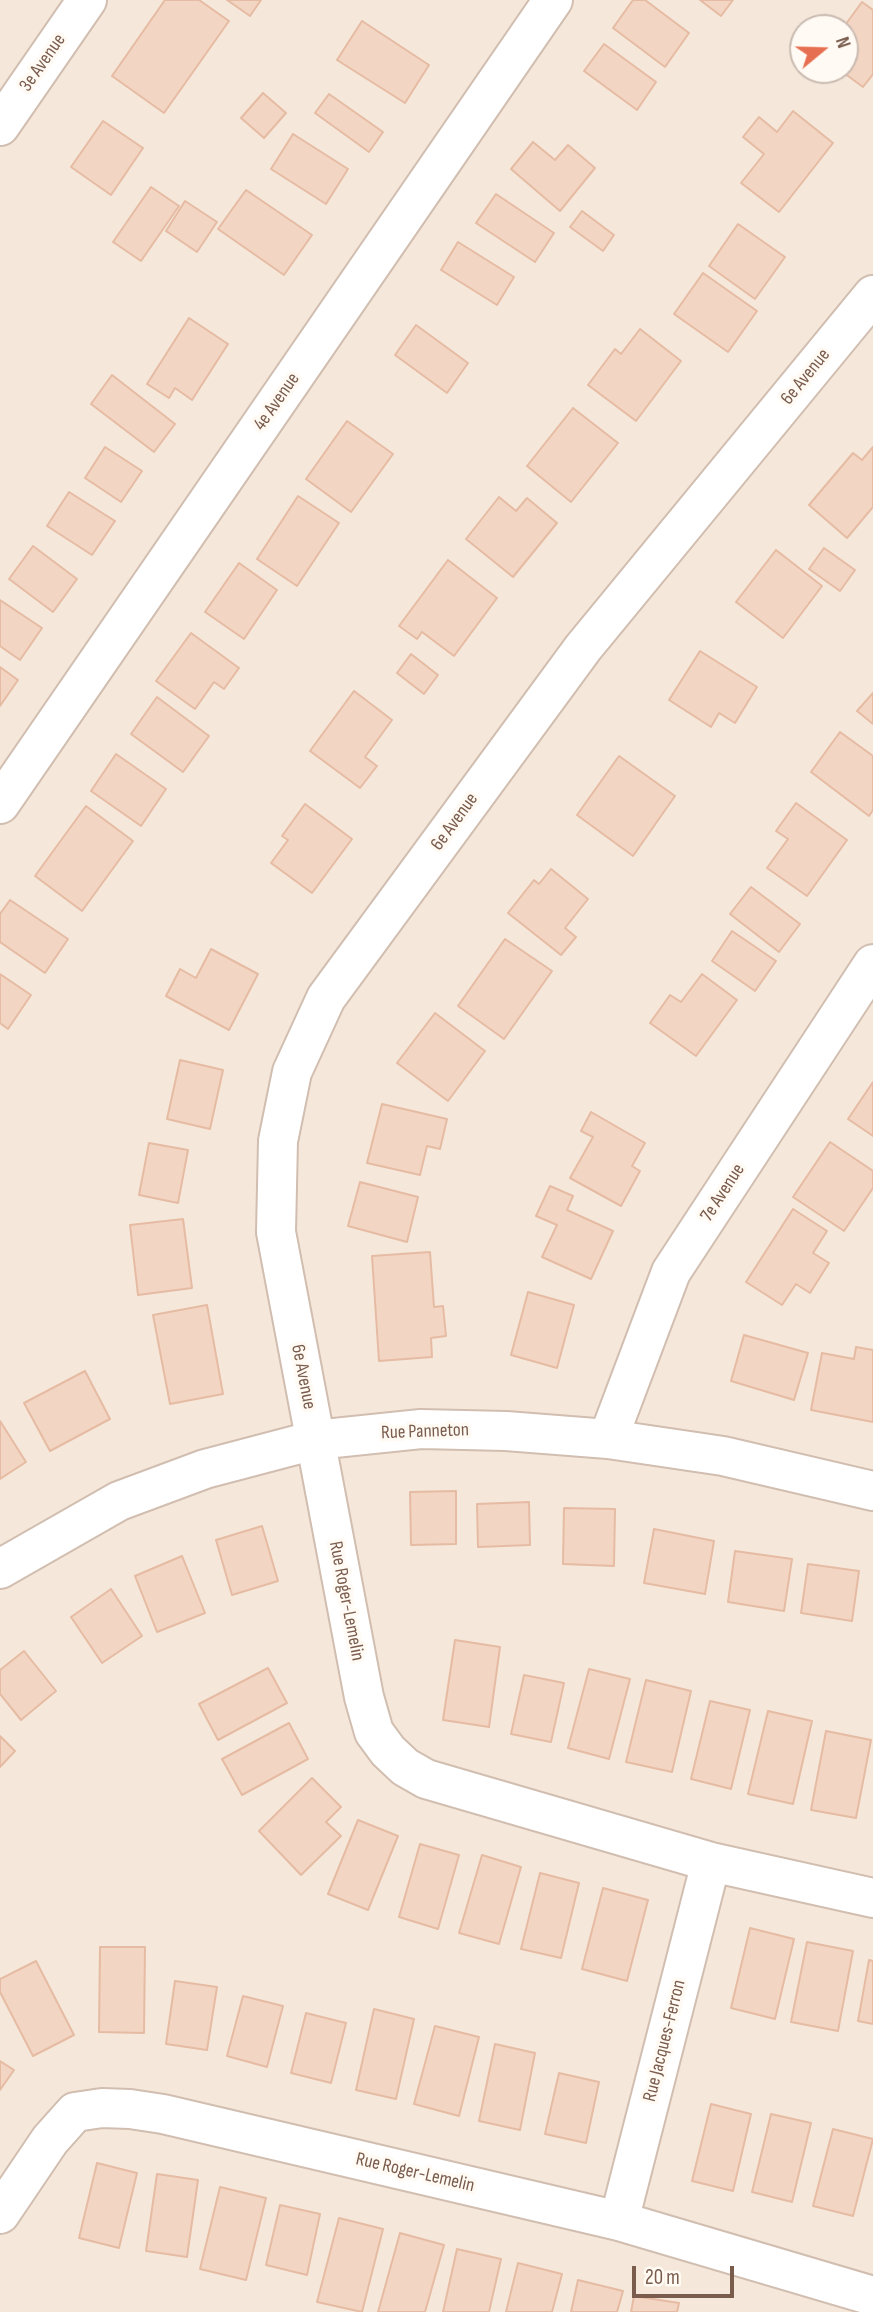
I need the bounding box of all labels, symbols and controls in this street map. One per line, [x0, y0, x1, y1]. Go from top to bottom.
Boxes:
north arrow [789, 14, 859, 84]
street label: 3e Avenue [15, 30, 71, 96]
text: N [830, 34, 855, 51]
street label: 6e Avenue [777, 344, 835, 410]
street label: 4e Avenue [249, 369, 305, 435]
street label: 6e Avenue [427, 789, 483, 855]
street label: 7e Avenue [696, 1160, 750, 1226]
street label: 6e Avenue [286, 1343, 320, 1411]
street label: Rue Panneton [381, 1419, 469, 1445]
street label: Rue Roger-Lemelin [323, 1539, 369, 1663]
street label: Rue Jacques-Ferron [639, 1978, 691, 2104]
street label: Rue Roger-Lemelin [353, 2148, 477, 2198]
scale bar [635, 2252, 736, 2296]
text: 20 m [645, 2265, 680, 2290]

